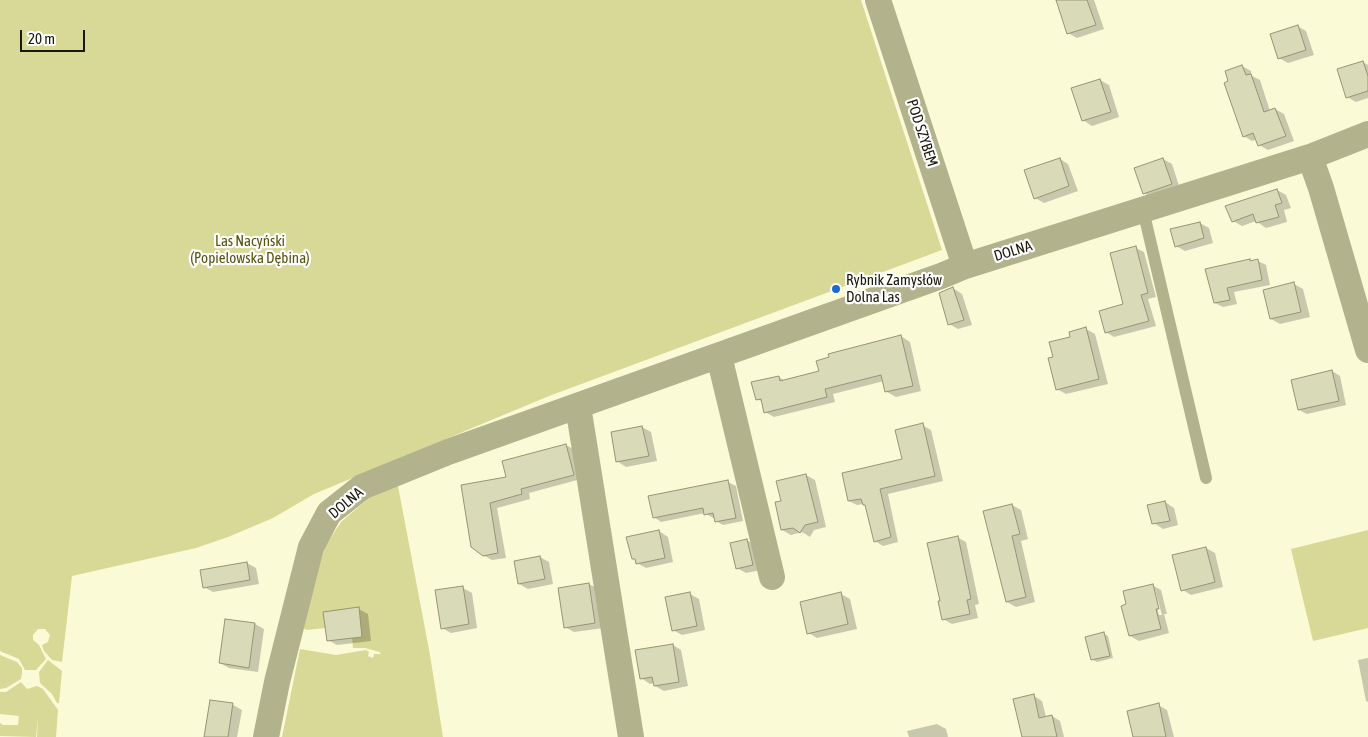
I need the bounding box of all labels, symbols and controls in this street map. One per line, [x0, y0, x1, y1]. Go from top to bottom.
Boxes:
scale bar [22, 20, 88, 52]
text: 20 m [28, 30, 55, 47]
street label: POD SZYBEM [903, 97, 941, 169]
park label: Las Nacyński (Popielowska Dębina) [190, 232, 310, 267]
street label: DOLNA [992, 237, 1034, 265]
place label: Rybnik Zamysłów Dolna Las [846, 271, 942, 306]
marker: Rybnik Zamysłów Dolna Las [830, 283, 842, 295]
street label: DOLNA [325, 484, 367, 522]

